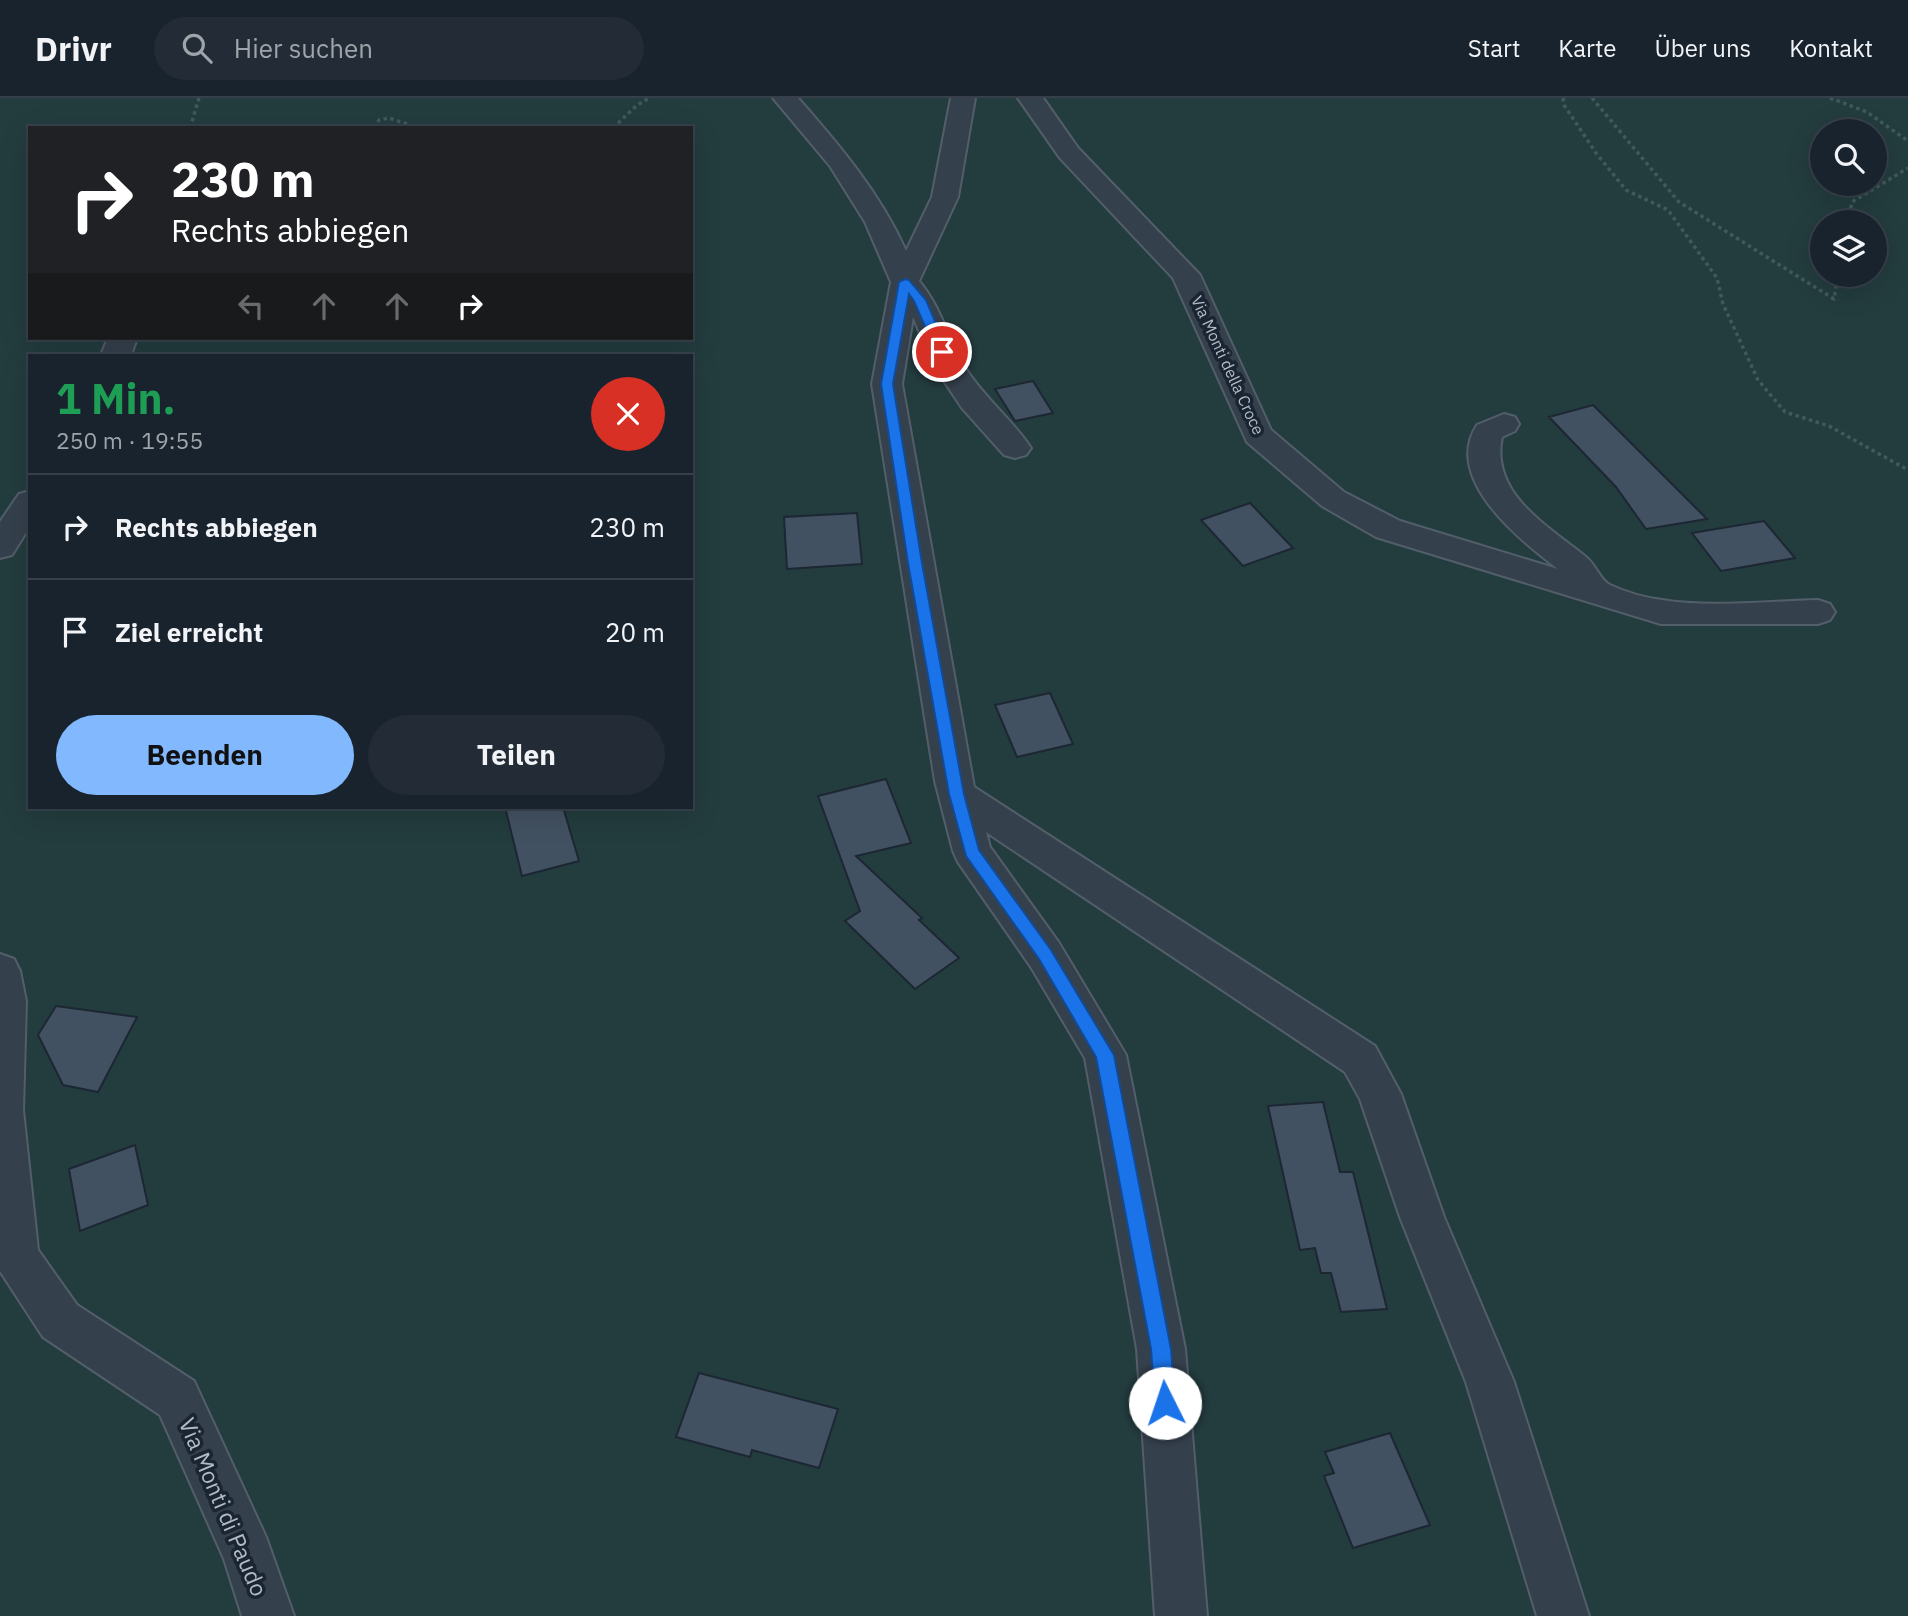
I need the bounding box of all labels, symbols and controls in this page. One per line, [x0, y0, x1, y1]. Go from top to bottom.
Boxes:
search box [154, 17, 644, 80]
text: Drivr [35, 27, 112, 70]
icon: search [178, 29, 216, 67]
text: Hier suchen [234, 31, 373, 65]
text: Start [1468, 32, 1520, 64]
text: Karte [1558, 32, 1616, 64]
text: Über uns [1654, 32, 1751, 64]
text: Kontakt [1789, 32, 1873, 64]
map controls [1810, 119, 1887, 287]
button: search [1810, 119, 1887, 196]
text: 230 m [171, 147, 315, 210]
icon: right [56, 154, 147, 245]
text: Rechts abbiegen [171, 209, 409, 251]
button: layers [1810, 210, 1887, 287]
icon: left [232, 287, 270, 325]
icon: ahead [305, 287, 343, 325]
icon: ahead [378, 287, 416, 325]
icon: right [451, 287, 489, 325]
street label: Via Monti della Croce [1187, 292, 1269, 438]
pin [912, 322, 972, 382]
icon: arrive [923, 333, 961, 371]
text: 1 Min. [56, 371, 176, 426]
button: close [591, 377, 665, 451]
text: 250 m · 19:55 [56, 425, 203, 455]
icon: right [56, 508, 94, 546]
text: Rechts abbiegen [115, 510, 318, 544]
text: 230 m [589, 510, 665, 544]
icon: arrive [56, 613, 94, 651]
text: Ziel erreicht [115, 615, 263, 649]
text: 20 m [605, 615, 665, 649]
button: Beenden [56, 715, 354, 795]
button: Teilen [368, 715, 665, 795]
position arrow [1128, 1366, 1202, 1440]
street label: Via Monti di Paudo [173, 1413, 275, 1600]

